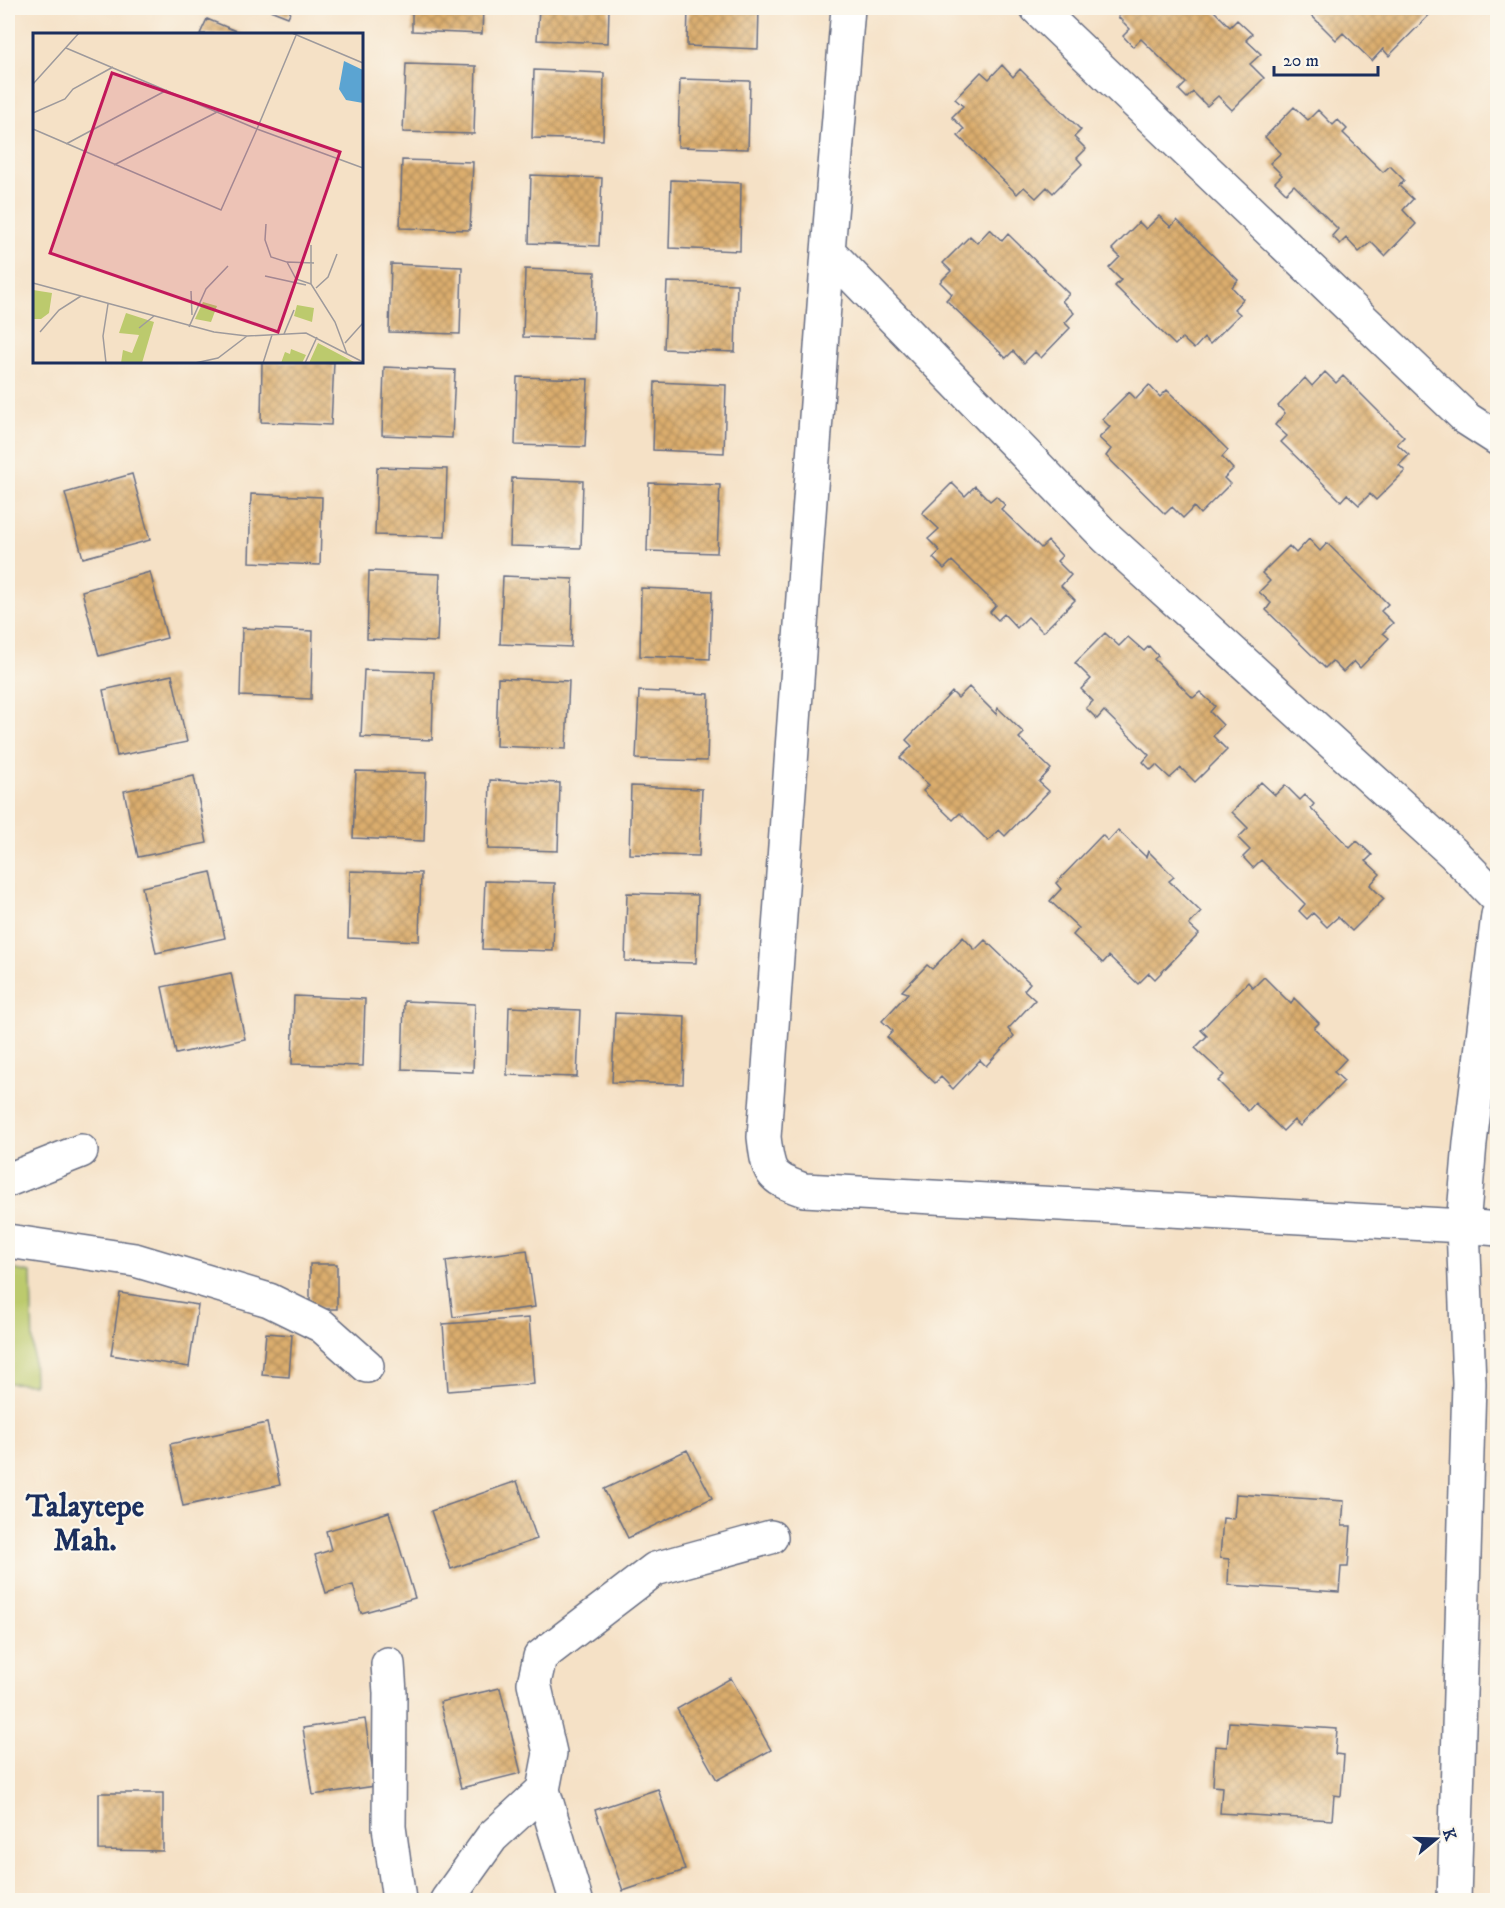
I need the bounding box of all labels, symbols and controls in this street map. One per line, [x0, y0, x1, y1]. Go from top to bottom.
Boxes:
inset map [33, 33, 363, 363]
scale bar [1274, 39, 1378, 77]
text: 20 m [1283, 50, 1319, 72]
district label: Talaytepe Mah. [25, 1489, 145, 1560]
north arrow [1406, 1809, 1466, 1869]
text: K [1438, 1826, 1461, 1844]

